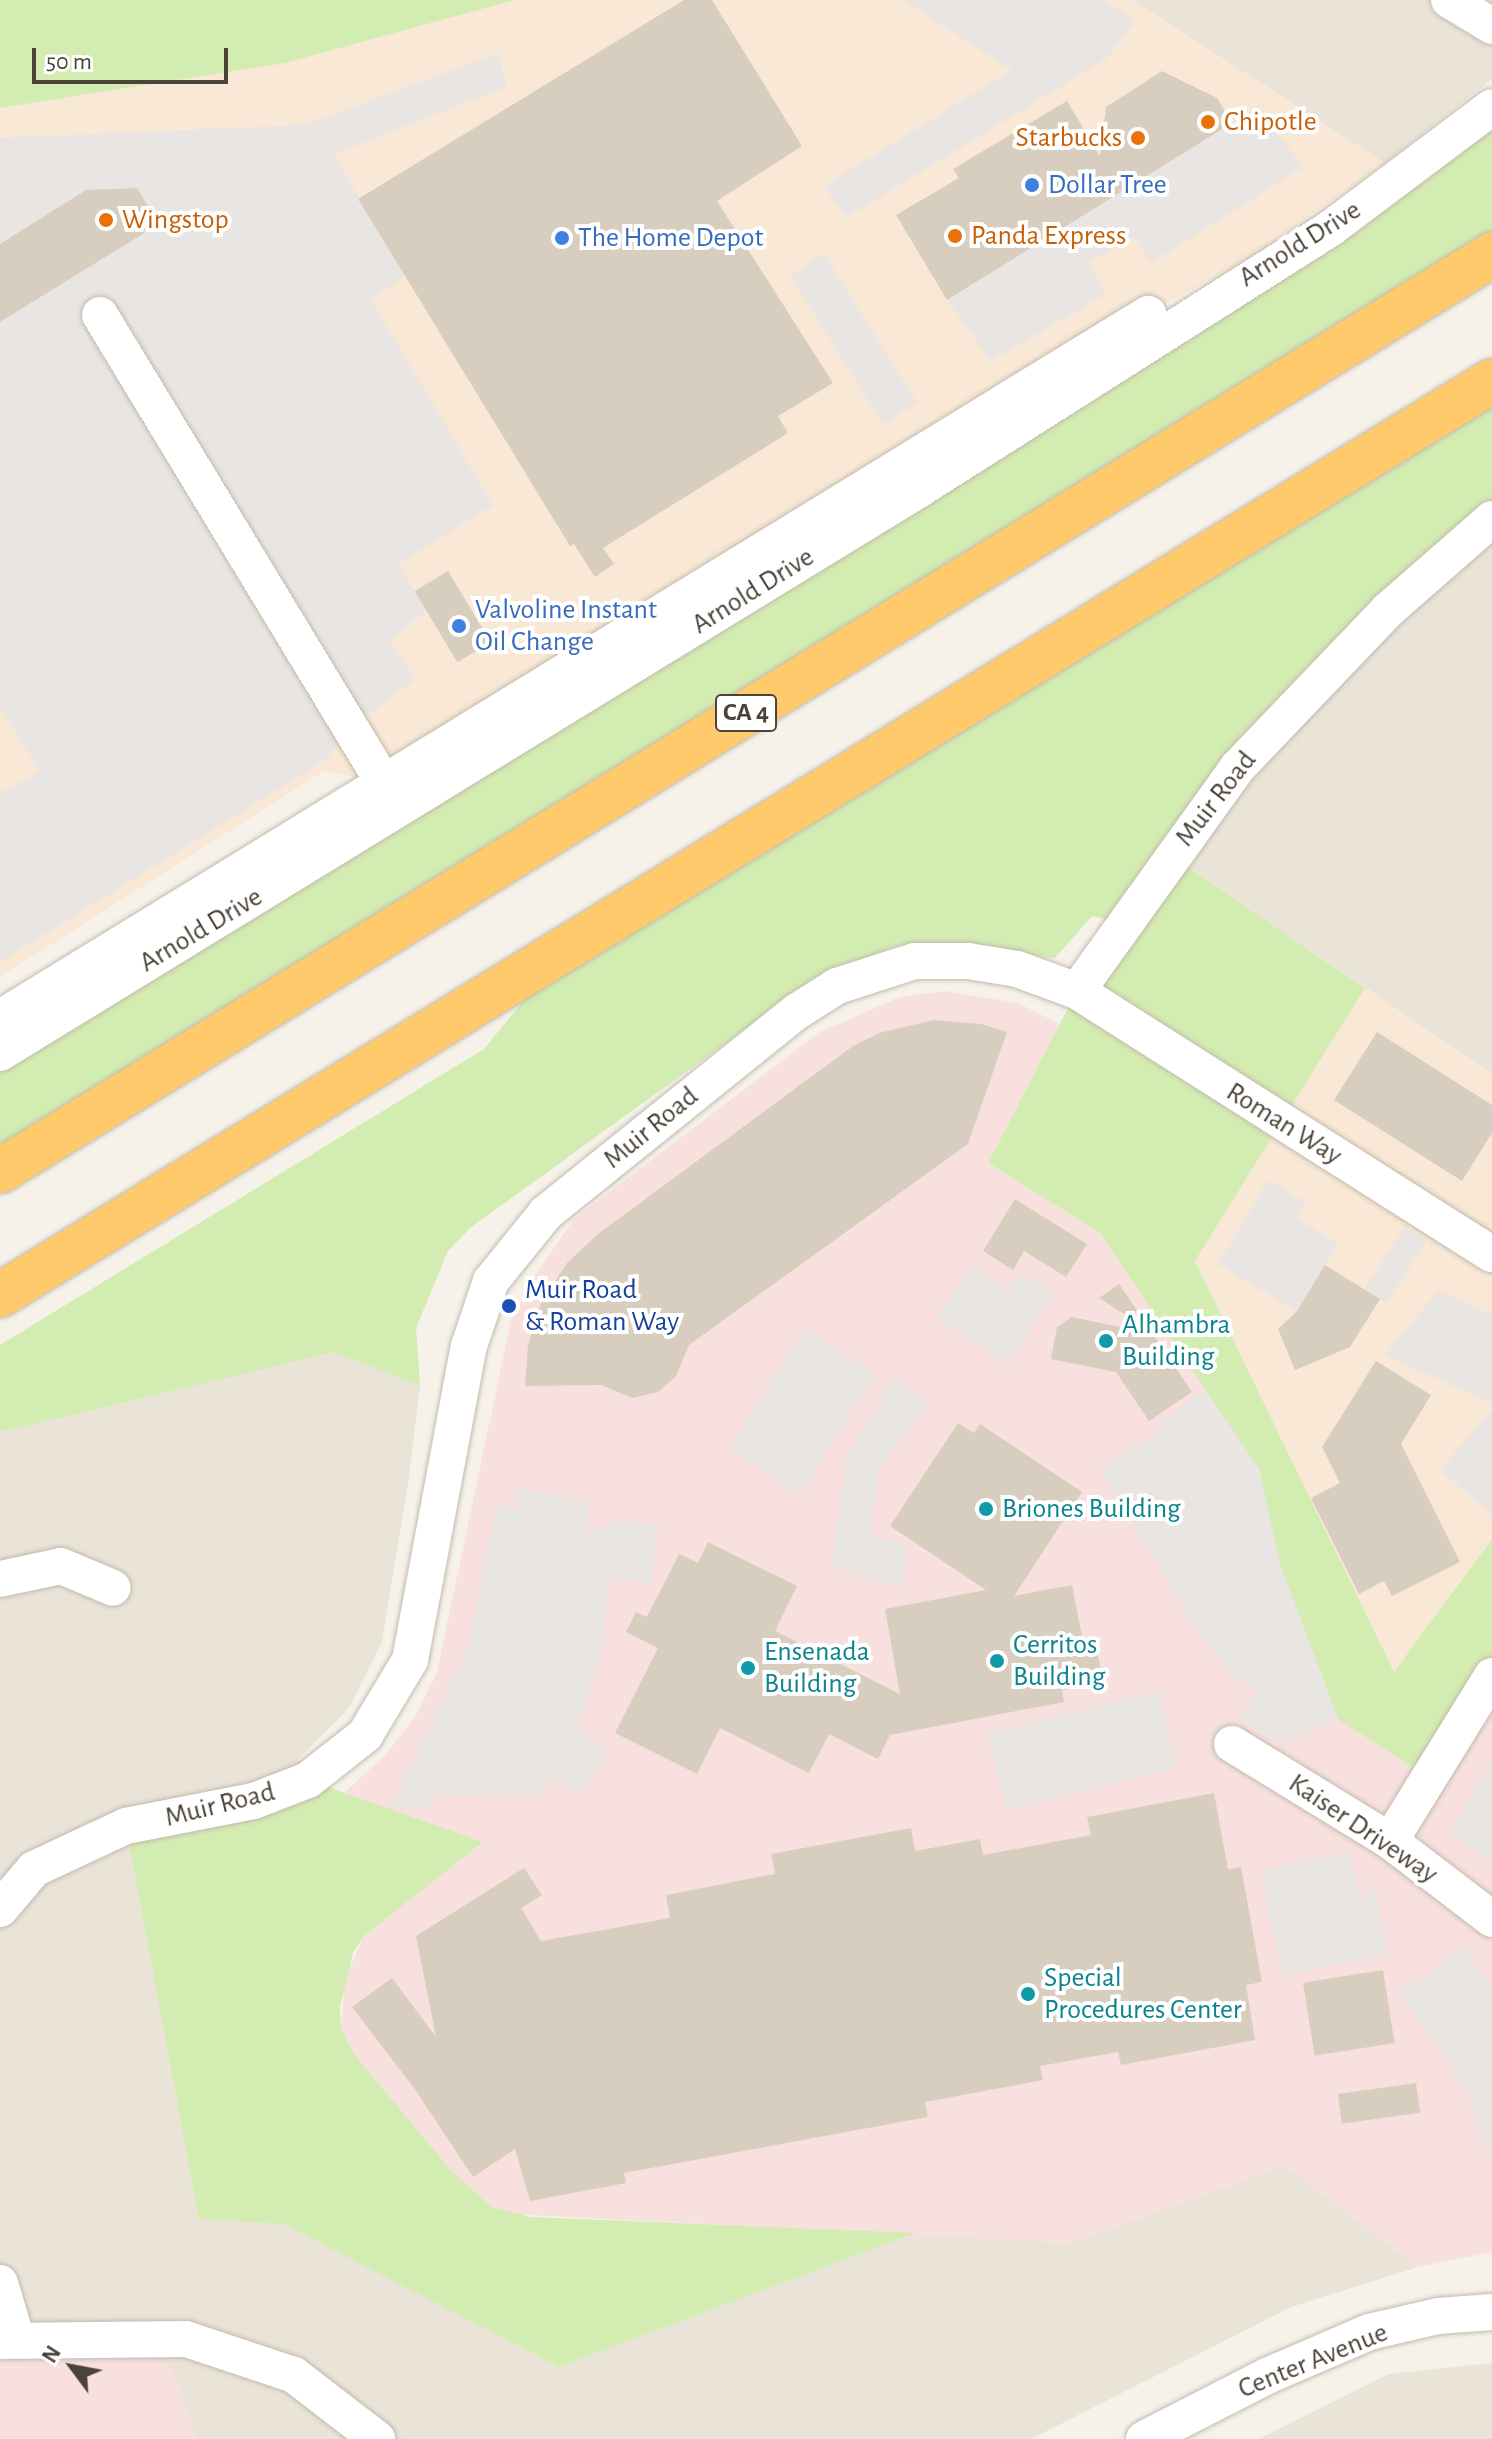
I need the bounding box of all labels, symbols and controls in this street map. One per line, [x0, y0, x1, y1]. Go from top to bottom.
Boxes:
scale bar [36, 32, 232, 82]
text: 50 m [46, 50, 92, 74]
place label: Chipotle [1224, 105, 1317, 139]
marker: Chipotle [1199, 113, 1217, 131]
place label: Starbucks [1016, 121, 1122, 155]
marker: Starbucks [1129, 129, 1147, 147]
place label: Dollar Tree [1048, 168, 1167, 202]
marker: Dollar Tree [1023, 176, 1041, 194]
street label: Arnold Drive [1233, 193, 1367, 295]
place label: Wingstop [122, 203, 229, 237]
marker: Wingstop [97, 211, 115, 229]
place label: Panda Express [971, 219, 1126, 253]
place label: The Home Depot [578, 221, 763, 255]
marker: Panda Express [946, 227, 964, 245]
marker: The Home Depot [553, 229, 571, 247]
street label: Arnold Drive [686, 540, 820, 642]
place label: Valvoline Instant Oil Change [475, 593, 657, 659]
marker: Valvoline Instant Oil Change [450, 617, 468, 635]
road number: CA 4 [714, 691, 778, 735]
street label: Muir Road [1168, 745, 1264, 853]
street label: Arnold Drive [133, 880, 269, 980]
street label: Roman Way [1220, 1075, 1348, 1173]
street label: Muir Road [597, 1080, 705, 1176]
place label: Muir Road & Roman Way [525, 1273, 679, 1339]
marker: Muir Road & Roman Way [500, 1297, 518, 1315]
place label: Alhambra Building [1122, 1308, 1231, 1374]
marker: Alhambra Building [1097, 1332, 1115, 1350]
place label: Briones Building [1002, 1492, 1181, 1526]
marker: Briones Building [977, 1500, 995, 1518]
place label: Cerritos Building [1013, 1628, 1105, 1694]
place label: Ensenada Building [764, 1635, 870, 1701]
marker: Cerritos Building [988, 1652, 1006, 1670]
marker: Ensenada Building [739, 1659, 757, 1677]
street label: Kaiser Driveway [1282, 1767, 1444, 1891]
street label: Muir Road [162, 1775, 278, 1835]
place label: Special Procedures Center [1044, 1961, 1242, 2027]
marker: Special Procedures Center [1019, 1985, 1037, 2003]
street label: Center Avenue [1233, 2316, 1393, 2406]
north arrow [32, 2327, 112, 2407]
text: N [38, 2342, 65, 2367]

